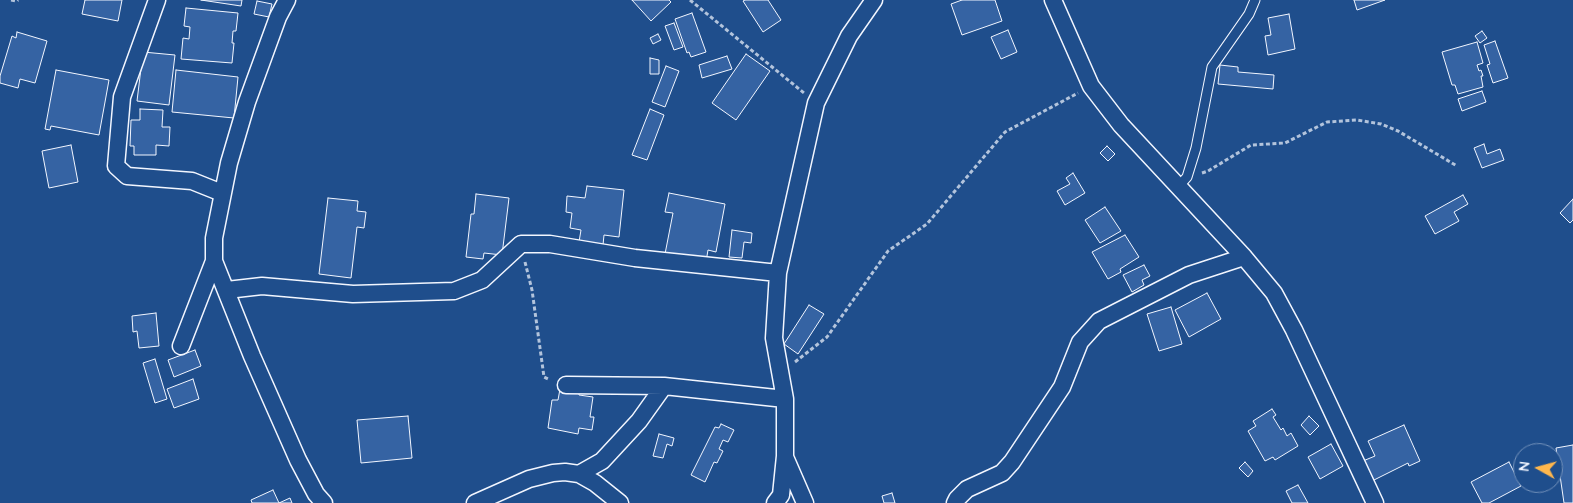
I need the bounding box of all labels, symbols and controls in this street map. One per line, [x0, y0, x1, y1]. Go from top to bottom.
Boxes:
north arrow [1513, 443, 1563, 493]
text: N [1515, 460, 1534, 473]

